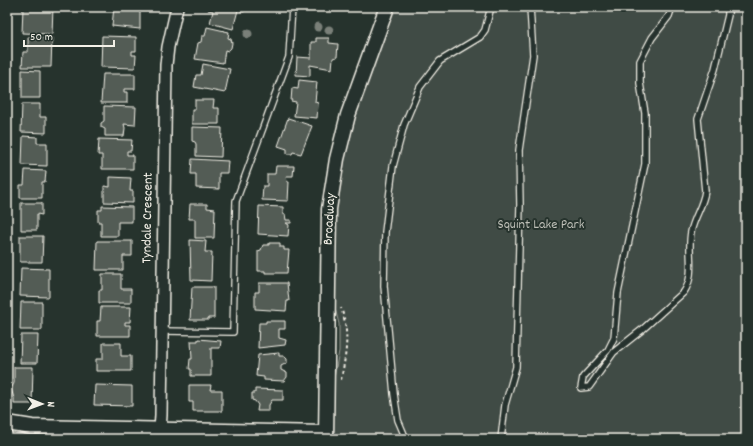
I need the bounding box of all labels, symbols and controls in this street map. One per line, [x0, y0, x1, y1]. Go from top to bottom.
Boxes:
scale bar [24, 22, 114, 48]
text: 50 m [30, 29, 53, 46]
street label: Tyndale Crescent [137, 172, 159, 264]
street label: Broadway [319, 192, 341, 246]
park label: Squint Lake Park [497, 215, 585, 235]
north arrow [22, 384, 62, 424]
text: N [42, 401, 58, 408]

